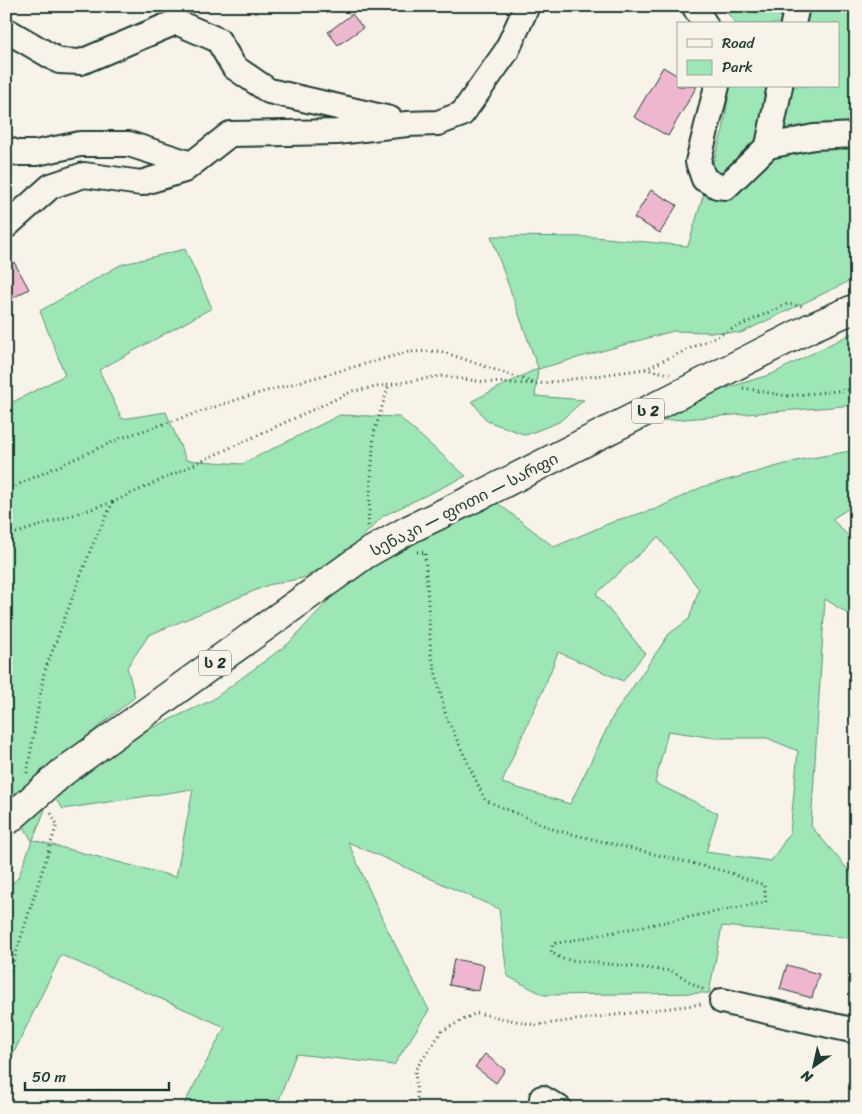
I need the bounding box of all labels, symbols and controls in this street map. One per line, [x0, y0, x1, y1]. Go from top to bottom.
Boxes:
legend [677, 22, 840, 88]
text: Road [722, 30, 755, 56]
text: Park [722, 54, 753, 80]
road number: ს 2 [632, 398, 664, 424]
street label: სენაკი — ფოთი — სარფი [365, 444, 564, 565]
road number: ს 2 [199, 650, 231, 676]
north arrow [790, 1042, 840, 1092]
scale bar [25, 1059, 169, 1091]
text: N [796, 1063, 819, 1090]
text: 50 m [32, 1064, 67, 1090]

